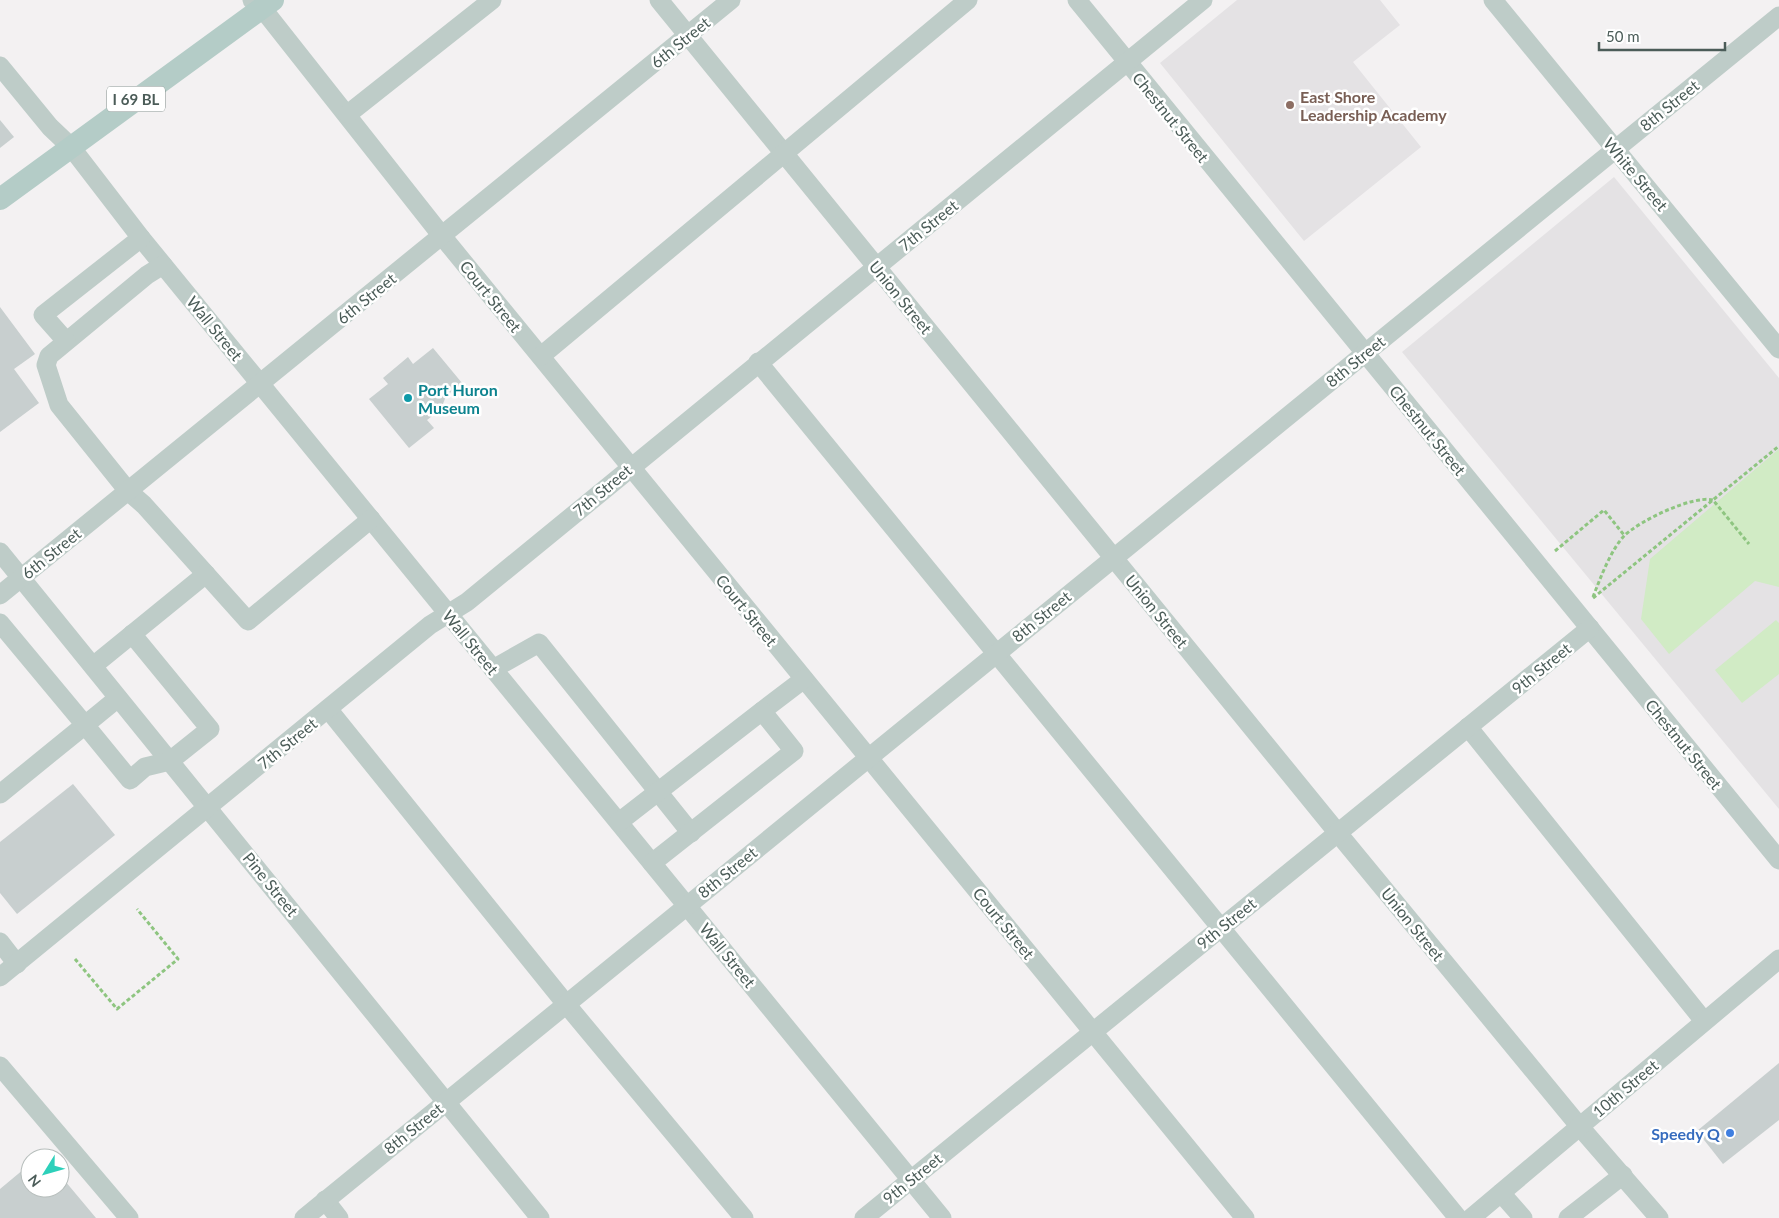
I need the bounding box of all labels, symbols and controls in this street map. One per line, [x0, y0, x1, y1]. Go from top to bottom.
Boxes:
street label: 6th Street [647, 12, 713, 71]
scale bar [1599, 20, 1725, 52]
text: 50 m [1606, 27, 1640, 45]
street label: Chestnut Street [1129, 68, 1213, 166]
street label: 8th Street [1636, 75, 1702, 134]
road number: I 69 BL [107, 86, 165, 112]
place label: East Shore Leadership Academy [1300, 87, 1447, 124]
marker: East Shore Leadership Academy [1284, 99, 1296, 111]
street label: White Street [1600, 134, 1672, 215]
street label: 7th Street [895, 195, 961, 254]
street label: Court Street [456, 256, 526, 336]
street label: Union Street [866, 257, 936, 338]
street label: 6th Street [333, 268, 399, 327]
street label: Wall Street [183, 292, 247, 364]
street label: 8th Street [1322, 331, 1388, 390]
place label: Port Huron Museum [418, 380, 498, 417]
street label: Chestnut Street [1386, 381, 1470, 479]
marker: Port Huron Museum [402, 392, 414, 404]
street label: 7th Street [569, 460, 635, 520]
street label: 6th Street [18, 523, 84, 582]
street label: Court Street [712, 570, 782, 650]
street label: Union Street [1122, 571, 1192, 652]
street label: 8th Street [1008, 586, 1074, 645]
street label: Wall Street [439, 606, 503, 678]
street label: 9th Street [1508, 638, 1574, 697]
street label: Chestnut Street [1642, 695, 1726, 793]
street label: 7th Street [254, 713, 320, 772]
street label: 8th Street [694, 842, 760, 901]
street label: Pine Street [239, 848, 303, 920]
street label: Court Street [969, 883, 1039, 963]
street label: Union Street [1378, 884, 1448, 965]
street label: 9th Street [1193, 893, 1259, 952]
street label: Wall Street [696, 919, 760, 991]
street label: 10th Street [1588, 1055, 1662, 1121]
street label: 8th Street [380, 1098, 446, 1157]
place label: Speedy Q [1651, 1124, 1720, 1143]
marker: Speedy Q [1724, 1127, 1736, 1139]
north arrow [20, 1148, 70, 1198]
street label: 9th Street [879, 1148, 945, 1207]
text: N [24, 1172, 44, 1191]

